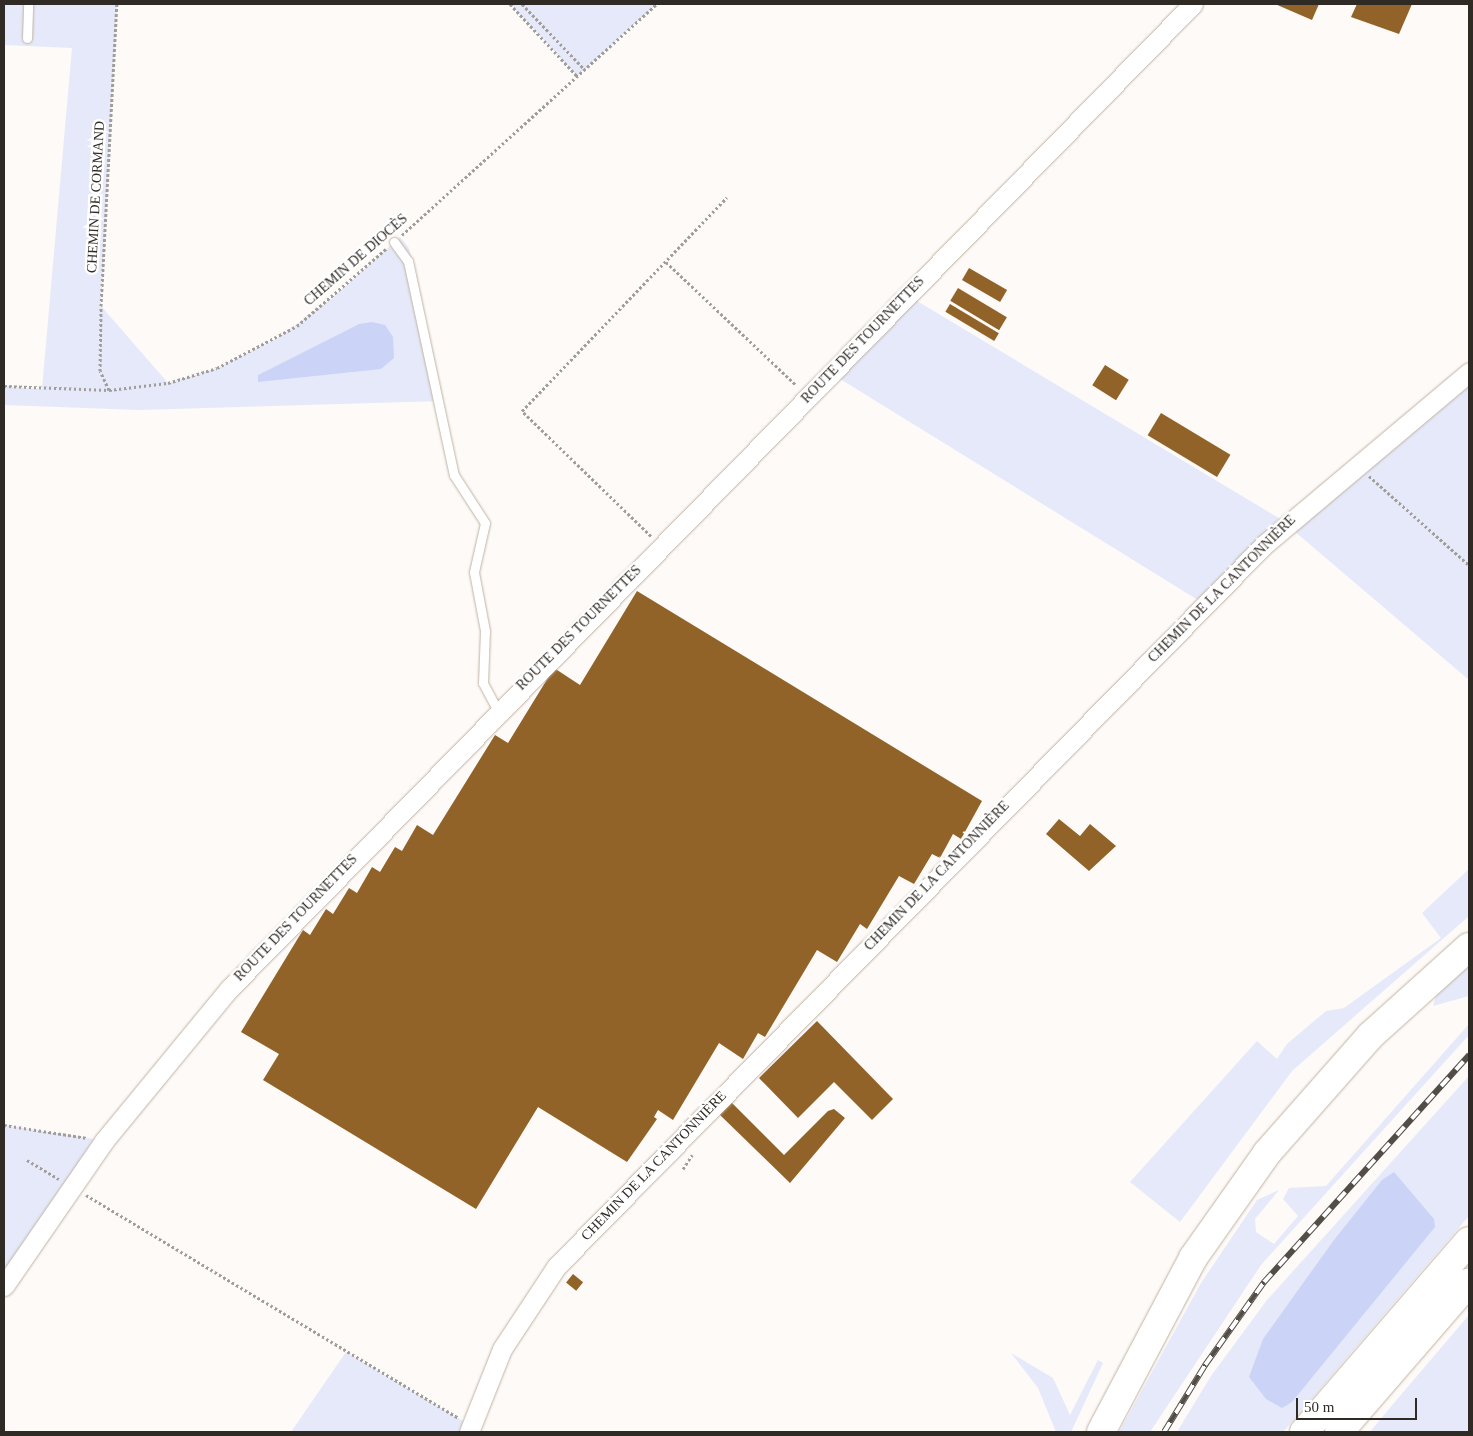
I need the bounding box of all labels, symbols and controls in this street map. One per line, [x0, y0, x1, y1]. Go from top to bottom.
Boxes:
street label: CHEMIN DE CORMAND [84, 120, 108, 274]
street label: CHEMIN DE DIOCÈS [301, 211, 411, 309]
street label: ROUTE DES TOURNETTES [798, 273, 928, 407]
street label: CHEMIN DE LA CANTONNIÈRE [1145, 512, 1299, 666]
street label: ROUTE DES TOURNETTES [513, 562, 645, 694]
street label: CHEMIN DE LA CANTONNIÈRE [861, 797, 1013, 955]
street label: ROUTE DES TOURNETTES [231, 851, 361, 985]
street label: CHEMIN DE LA CANTONNIÈRE [578, 1087, 730, 1245]
scale bar [1298, 1388, 1419, 1420]
text: 50 m [1304, 1399, 1334, 1415]

